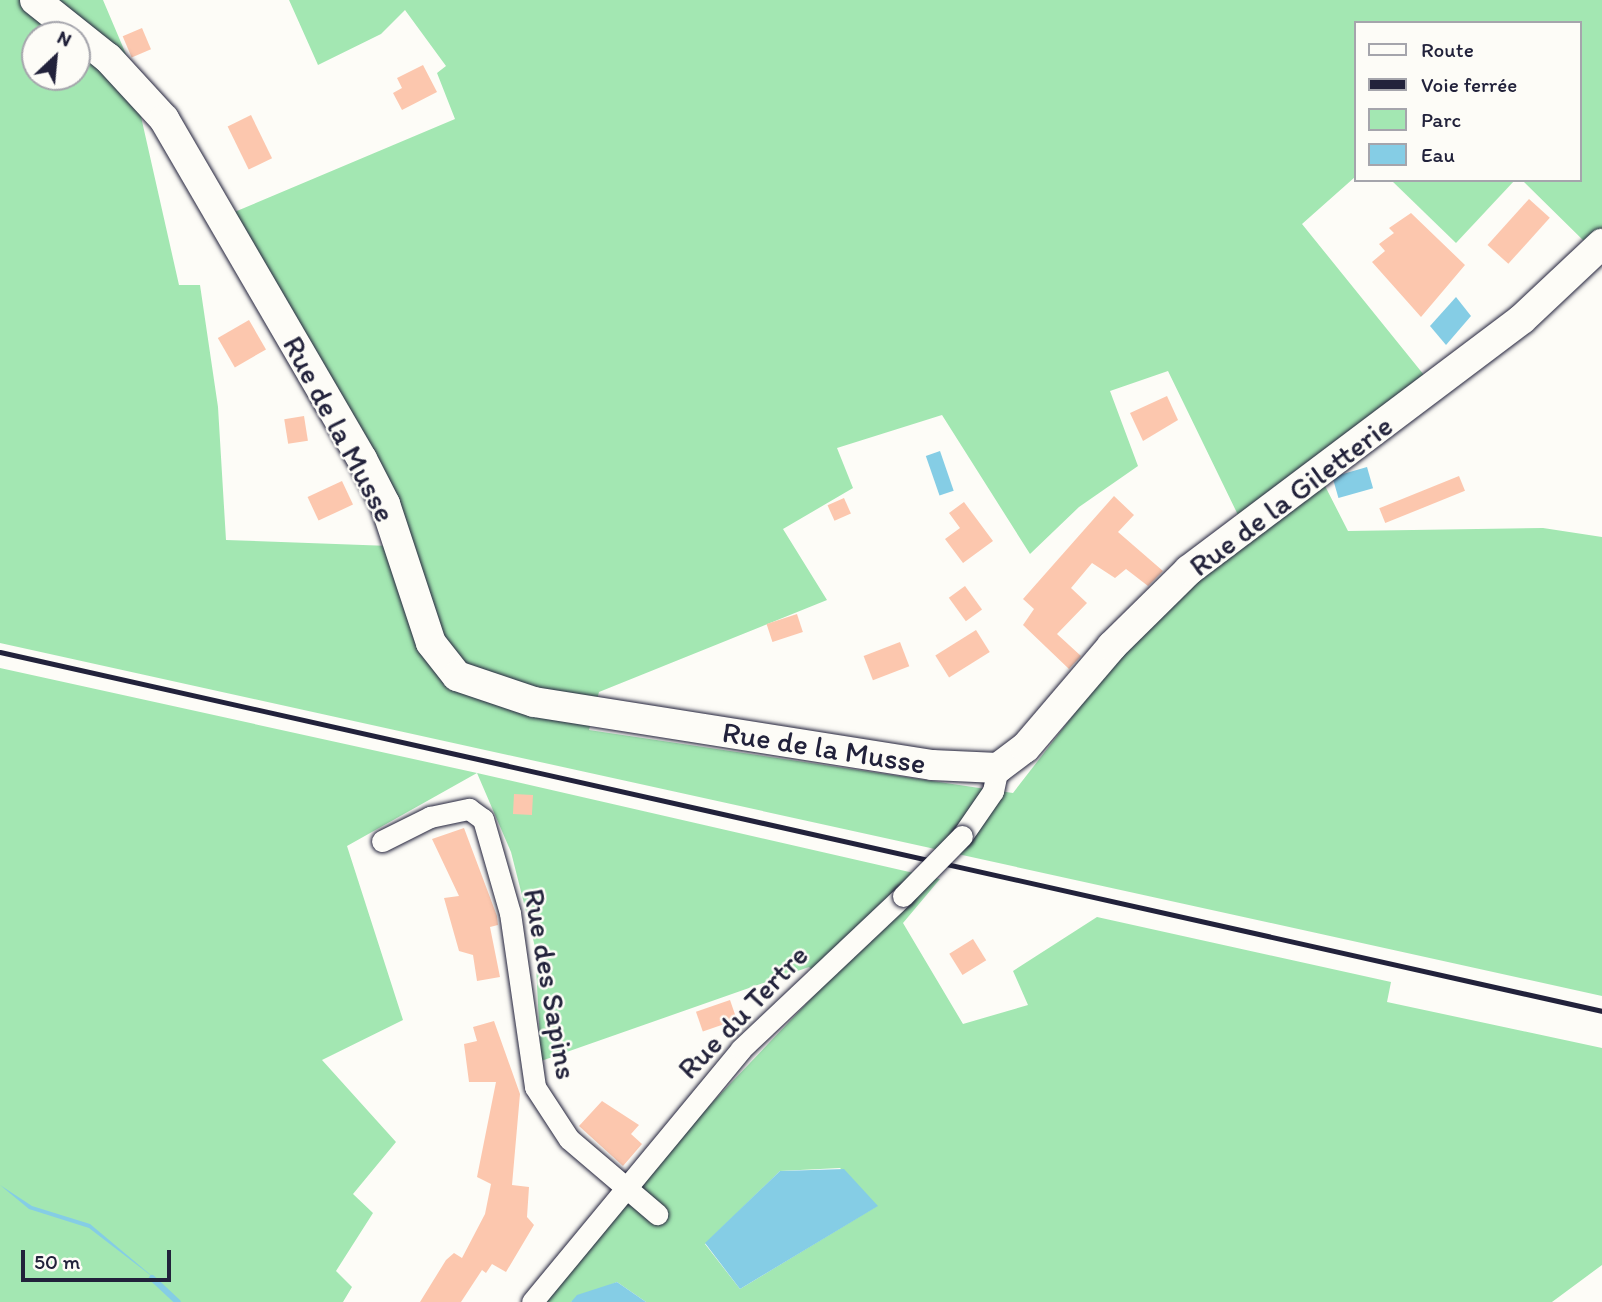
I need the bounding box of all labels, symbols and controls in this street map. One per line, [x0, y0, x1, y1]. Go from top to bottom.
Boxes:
north arrow [21, 21, 91, 91]
legend [1354, 21, 1581, 182]
text: N [54, 25, 75, 52]
text: Route [1421, 37, 1474, 62]
text: Voie ferrée [1421, 72, 1517, 97]
text: Parc [1421, 107, 1461, 132]
text: Eau [1421, 142, 1455, 167]
street label: Rue de la Musse [275, 330, 403, 528]
street label: Rue de la Giletterie [1183, 408, 1399, 584]
street label: Rue de la Musse [720, 714, 928, 782]
street label: Rue des Sapins [516, 886, 584, 1082]
street label: Rue du Tertre [670, 937, 816, 1087]
scale bar [24, 1236, 175, 1280]
text: 50 m [34, 1249, 80, 1274]

